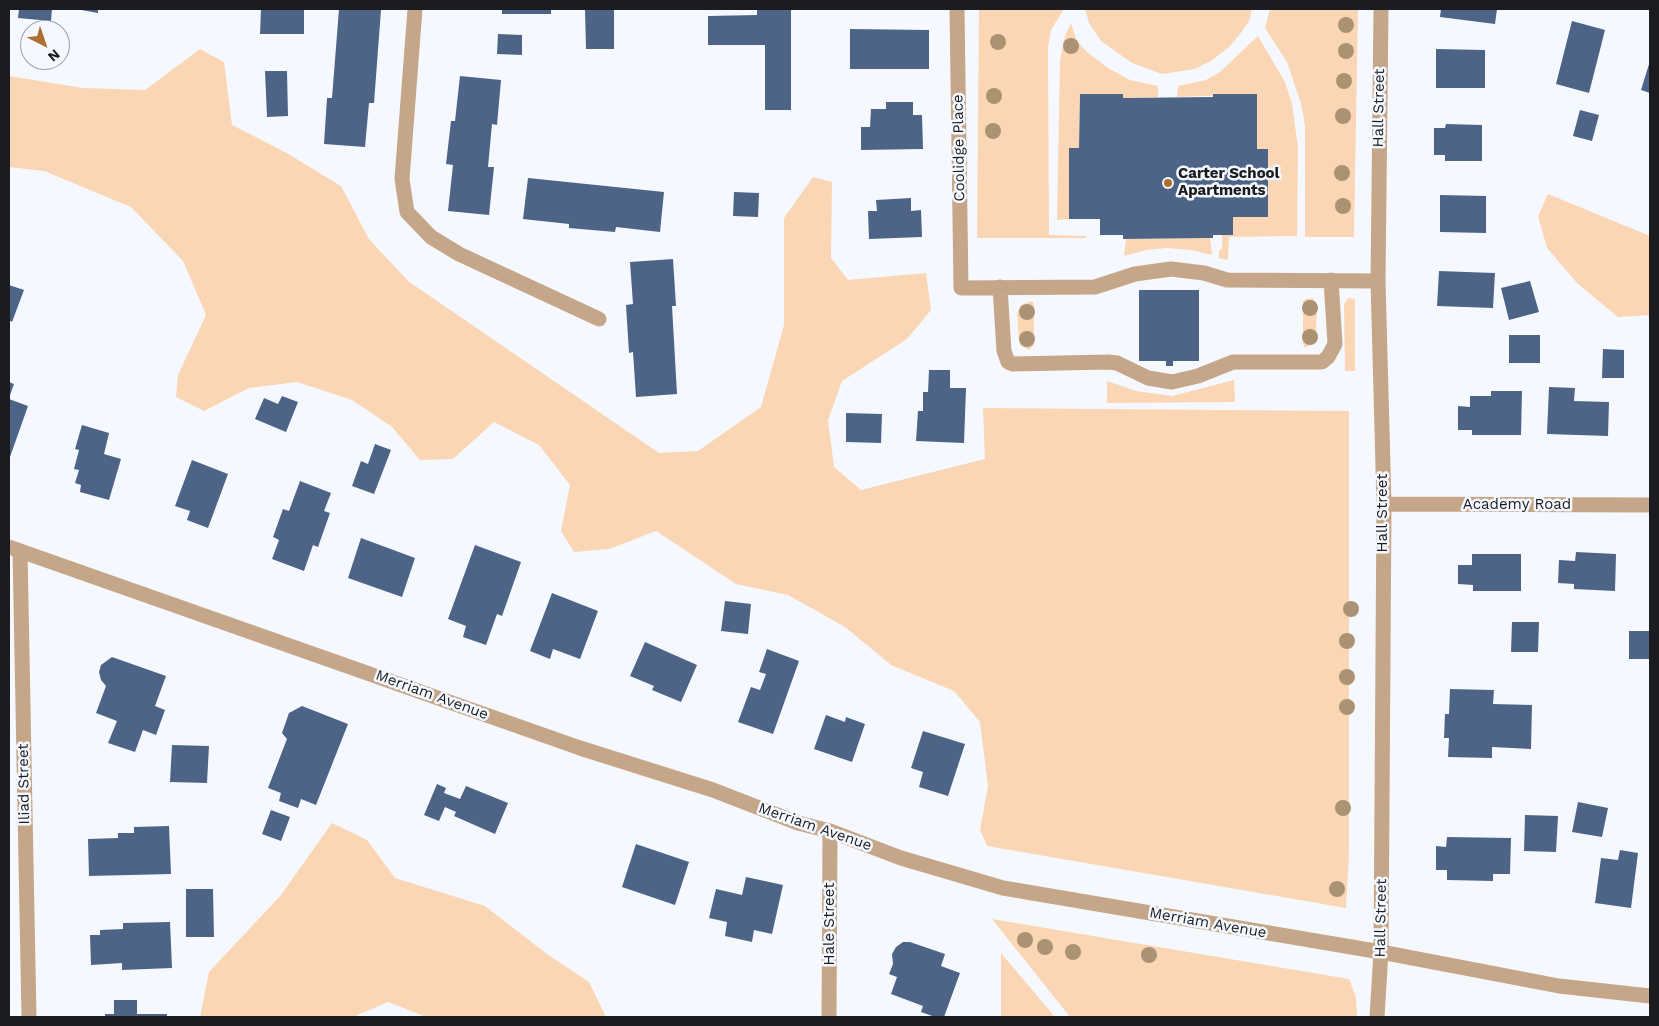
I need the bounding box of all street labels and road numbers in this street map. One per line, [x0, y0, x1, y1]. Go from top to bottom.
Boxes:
street label: Hall Street [1369, 68, 1389, 148]
street label: Coolidge Place [949, 94, 969, 202]
street label: Hall Street [1374, 474, 1392, 552]
street label: Academy Road [1463, 496, 1571, 514]
street label: Merriam Avenue [373, 666, 491, 724]
street label: Iliad Street [14, 743, 34, 825]
street label: Merriam Avenue [756, 799, 874, 855]
street label: Hall Street [1371, 878, 1391, 958]
street label: Hale Street [821, 883, 839, 965]
street label: Merriam Avenue [1148, 904, 1268, 942]

